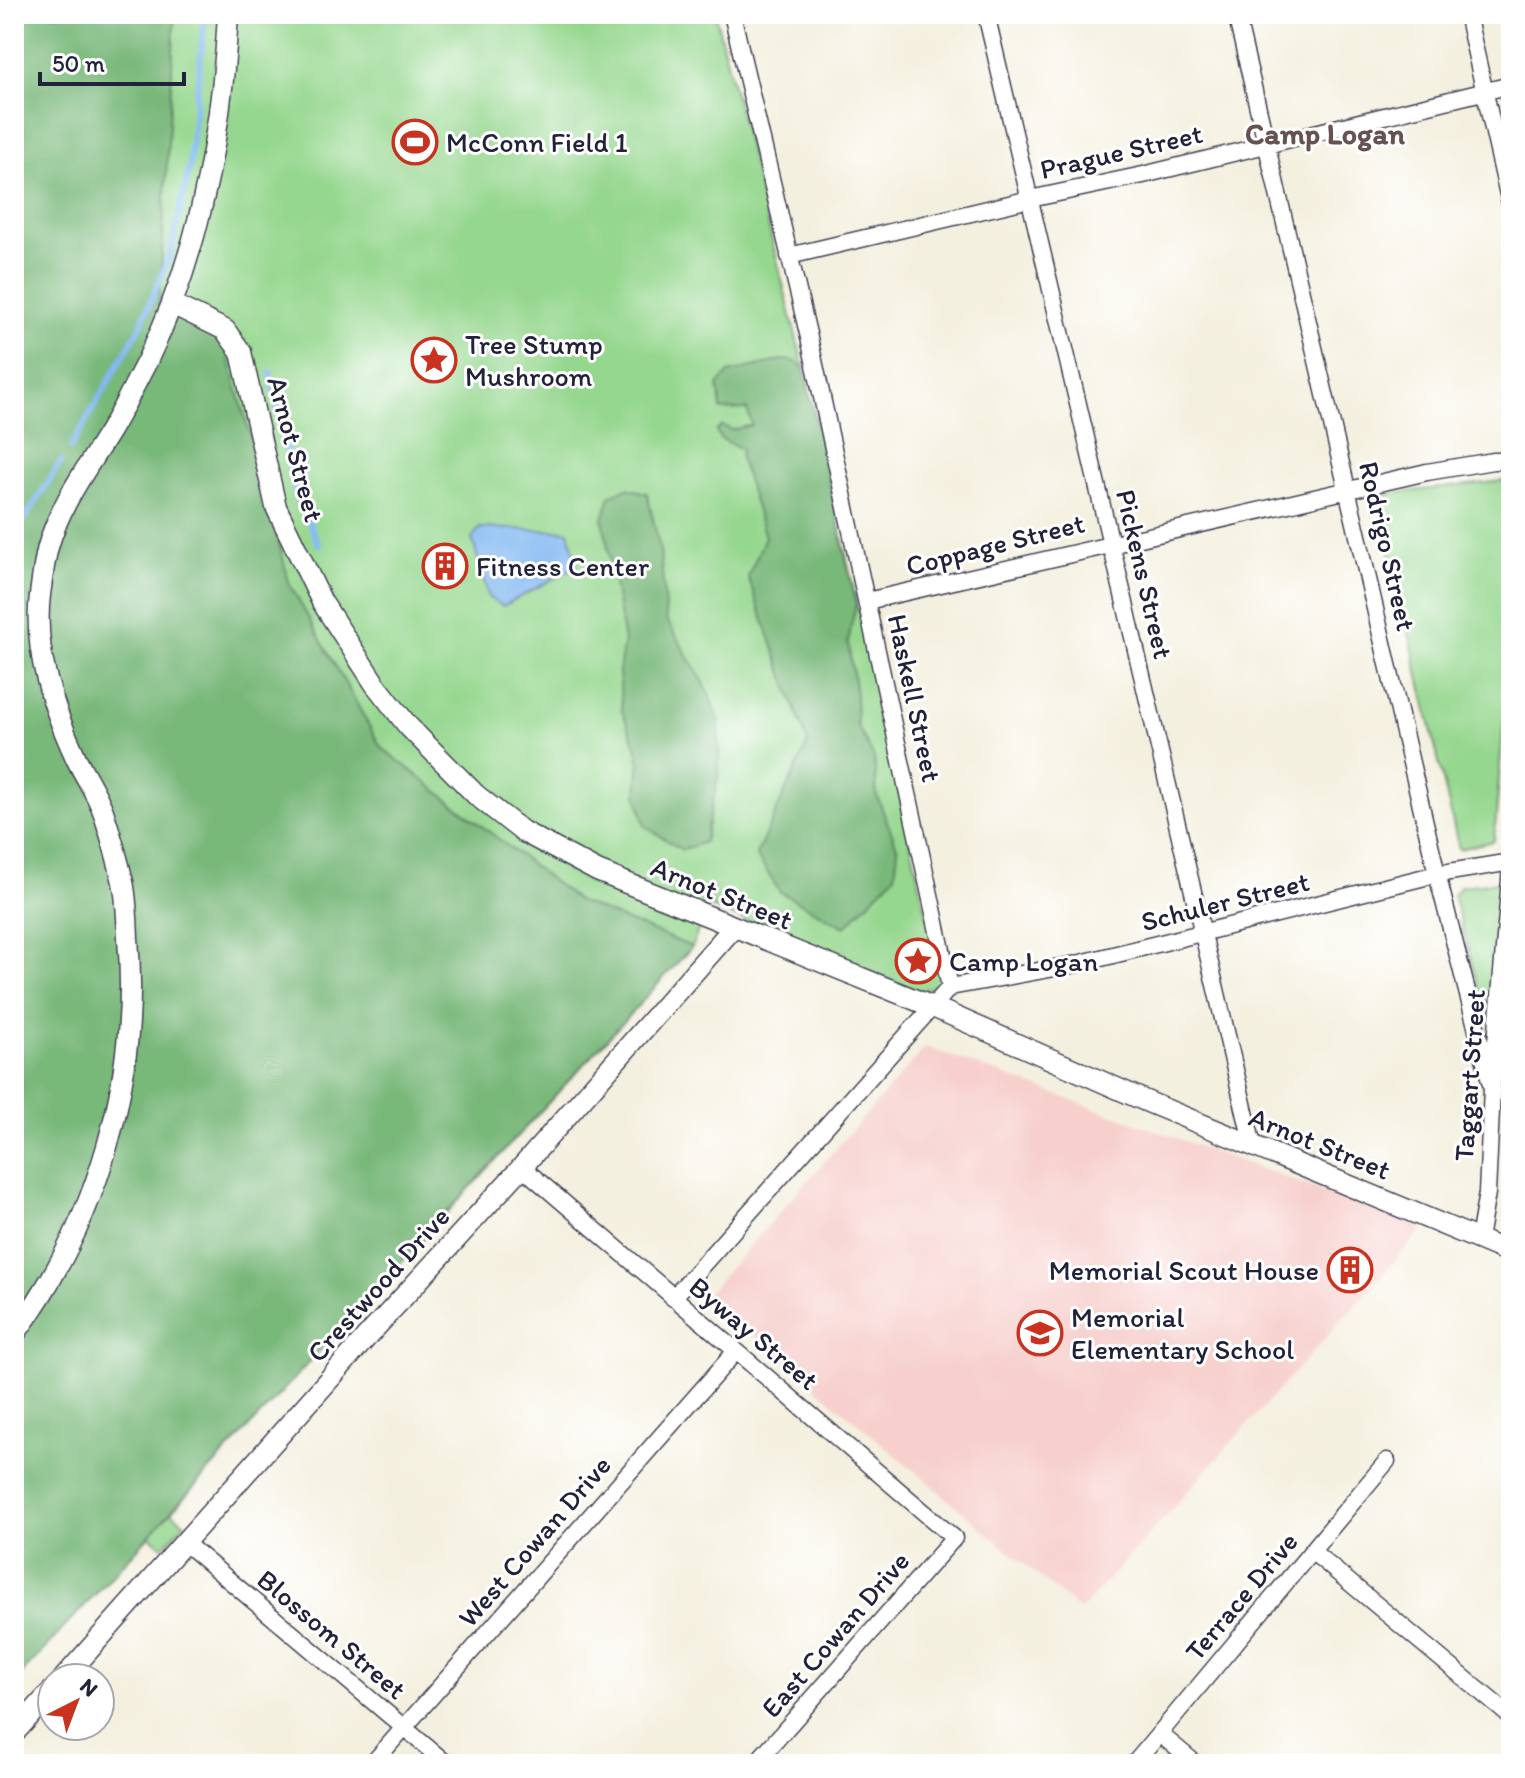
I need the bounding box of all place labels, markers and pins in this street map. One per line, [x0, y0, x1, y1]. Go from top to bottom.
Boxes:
sports icon: McConn Field 1 [391, 118, 439, 166]
place label: McConn Field 1 [446, 125, 628, 159]
place label: Tree Stump Mushroom [465, 327, 603, 393]
place icon: Tree Stump Mushroom [410, 336, 458, 384]
building icon: Fitness Center [421, 542, 469, 590]
place label: Fitness Center [476, 549, 649, 583]
place icon: Camp Logan [894, 937, 942, 985]
place label: Camp Logan [949, 944, 1099, 978]
building icon: Memorial Scout House [1326, 1246, 1374, 1294]
place label: Memorial Scout House [1049, 1253, 1319, 1287]
place label: Memorial Elementary School [1071, 1300, 1294, 1366]
school or university icon: Memorial Elementary School [1016, 1309, 1064, 1357]

